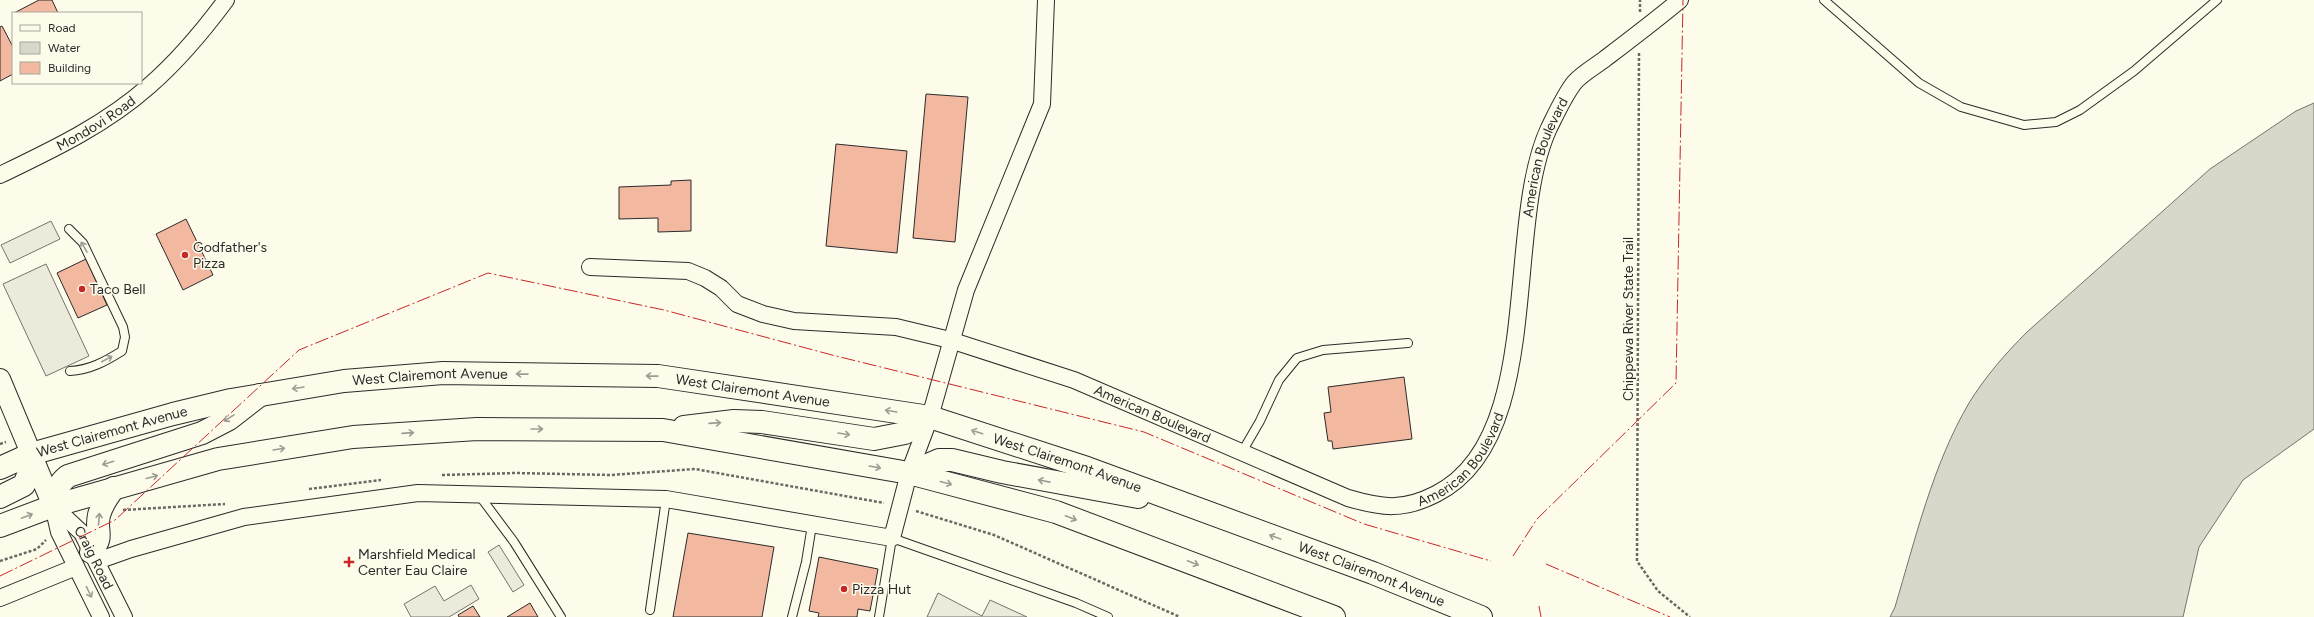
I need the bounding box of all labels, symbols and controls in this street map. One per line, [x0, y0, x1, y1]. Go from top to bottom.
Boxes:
legend [12, 12, 142, 84]
text: Road [48, 21, 76, 35]
text: Water [48, 41, 80, 55]
text: Building [48, 61, 91, 75]
street label: Mondovi Road [53, 92, 139, 154]
street label: American Boulevard [1519, 94, 1571, 218]
street label: Chippewa River State Trail [1620, 237, 1637, 401]
place label: Godfather's Pizza [193, 239, 267, 272]
one-way arrow [80, 241, 88, 253]
marker: Godfather's Pizza [180, 250, 190, 260]
place label: Taco Bell [90, 281, 146, 298]
marker: Taco Bell [77, 284, 87, 294]
one-way arrow [101, 355, 113, 363]
street label: West Clairemont Avenue [352, 364, 508, 389]
one-way arrow [516, 370, 529, 378]
street label: West Clairemont Avenue [674, 370, 831, 410]
one-way arrow [646, 372, 659, 380]
street label: American Boulevard [1092, 381, 1213, 446]
one-way arrow [292, 384, 305, 392]
street label: West Clairemont Avenue [35, 402, 189, 461]
one-way arrow [885, 407, 898, 415]
street label: American Boulevard [1415, 410, 1507, 510]
one-way arrow [223, 415, 235, 423]
one-way arrow [708, 419, 721, 426]
one-way arrow [530, 425, 543, 433]
one-way arrow [971, 428, 984, 435]
one-way arrow [401, 430, 414, 437]
one-way arrow [838, 430, 851, 438]
street label: West Clairemont Avenue [991, 430, 1144, 496]
one-way arrow [272, 445, 285, 453]
one-way arrow [101, 460, 114, 467]
one-way arrow [868, 463, 881, 471]
one-way arrow [145, 473, 158, 480]
one-way arrow [1038, 476, 1051, 484]
one-way arrow [940, 479, 953, 487]
one-way arrow [20, 511, 32, 519]
one-way arrow [96, 513, 103, 526]
one-way arrow [1065, 514, 1077, 522]
street label: Craig Road [71, 522, 117, 592]
one-way arrow [1269, 533, 1281, 541]
street label: West Clairemont Avenue [1296, 538, 1448, 610]
place label: Marshfield Medical Center Eau Claire [358, 546, 476, 579]
marker: Marshfield Medical Center Eau Claire [343, 556, 355, 568]
one-way arrow [1187, 560, 1199, 568]
place label: Pizza Hut [852, 581, 911, 598]
marker: Pizza Hut [839, 584, 849, 594]
one-way arrow [85, 586, 93, 598]

